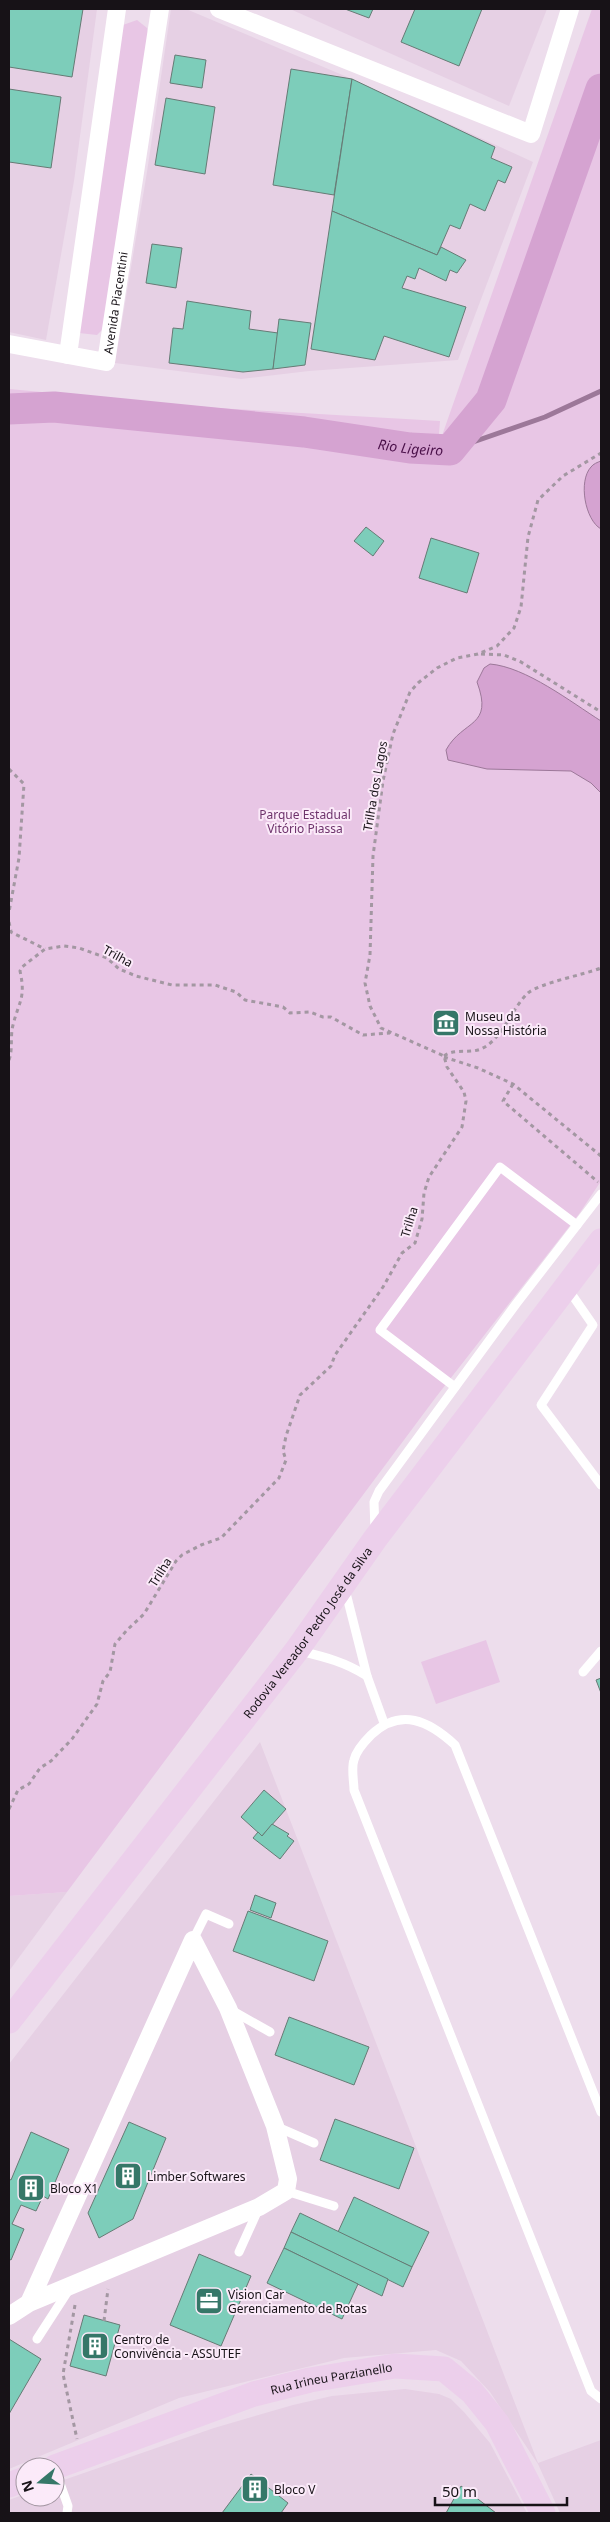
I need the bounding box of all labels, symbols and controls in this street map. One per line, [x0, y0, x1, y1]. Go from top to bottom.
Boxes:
street label: Avenida Piacentini [99, 250, 131, 355]
water label: Rio Ligeiro [377, 434, 444, 459]
street label: Trilha dos Lagos [359, 739, 391, 832]
park label: Parque Estadual Vitório Piassa [259, 806, 351, 837]
street label: Trilha [100, 941, 136, 971]
museum icon: Museu da Nossa História [431, 1008, 461, 1038]
place label: Museu da Nossa História [465, 1008, 547, 1039]
street label: Trilha [396, 1205, 422, 1239]
street label: Rodovia Vereador Pedro José da Silva [239, 1543, 376, 1722]
street label: Trilha [144, 1554, 176, 1590]
building icon: Limber Softwares [113, 2161, 143, 2191]
place label: Limber Softwares [147, 2168, 246, 2185]
building icon: Bloco X1 [16, 2173, 46, 2203]
place label: Bloco X1 [50, 2180, 98, 2197]
office icon: Vision Car Gerenciamento de Rotas [194, 2286, 224, 2316]
place label: Vision Car Gerenciamento de Rotas [228, 2286, 367, 2317]
building icon: Centro de Convivência - ASSUTEF [80, 2331, 110, 2361]
place label: Centro de Convivência - ASSUTEF [114, 2331, 241, 2362]
street label: Rua Irineu Parzianello [269, 2358, 393, 2398]
north arrow [15, 2457, 65, 2507]
building icon: Bloco V [240, 2474, 270, 2504]
scale bar [435, 2474, 568, 2506]
text: N [16, 2478, 38, 2495]
place label: Bloco V [274, 2481, 316, 2498]
text: 50 m [442, 2481, 477, 2501]

